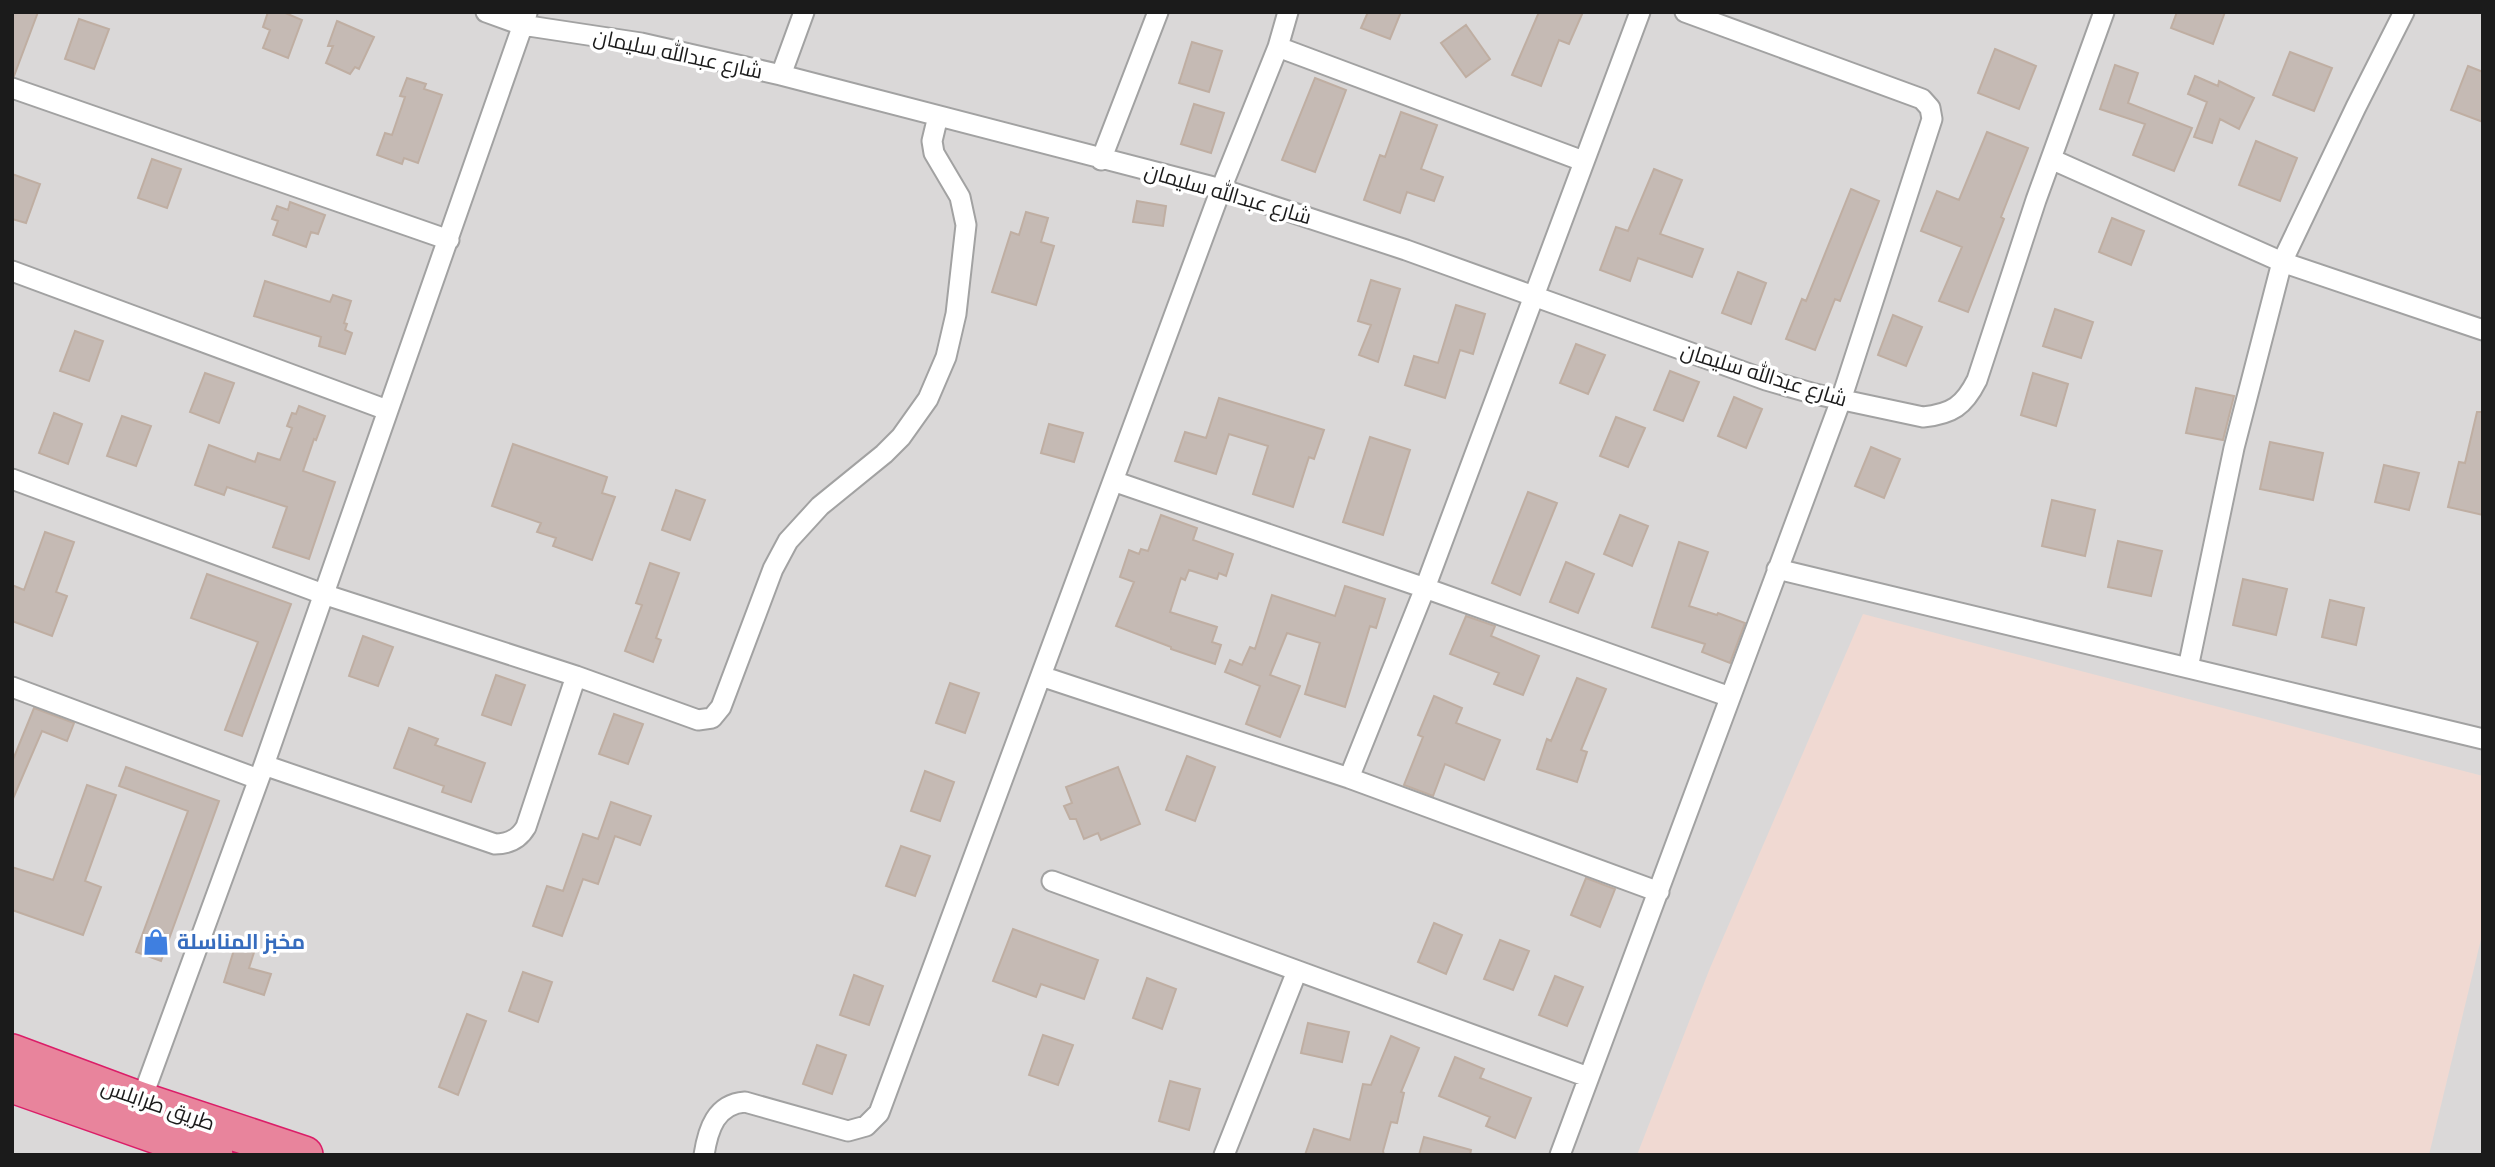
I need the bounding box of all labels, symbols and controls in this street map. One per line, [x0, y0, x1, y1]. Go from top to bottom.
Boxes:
street label: شارع عبدالله سليمان [591, 21, 765, 86]
street label: شارع عبدالله سليمان [1141, 156, 1315, 231]
street label: شارع عبدالله سليمان [1678, 335, 1851, 414]
shop icon: مخبز المناسلة [141, 927, 171, 957]
place label: مخبز المناسلة [177, 927, 305, 956]
street label: طريق طرابلس [97, 1072, 219, 1138]

